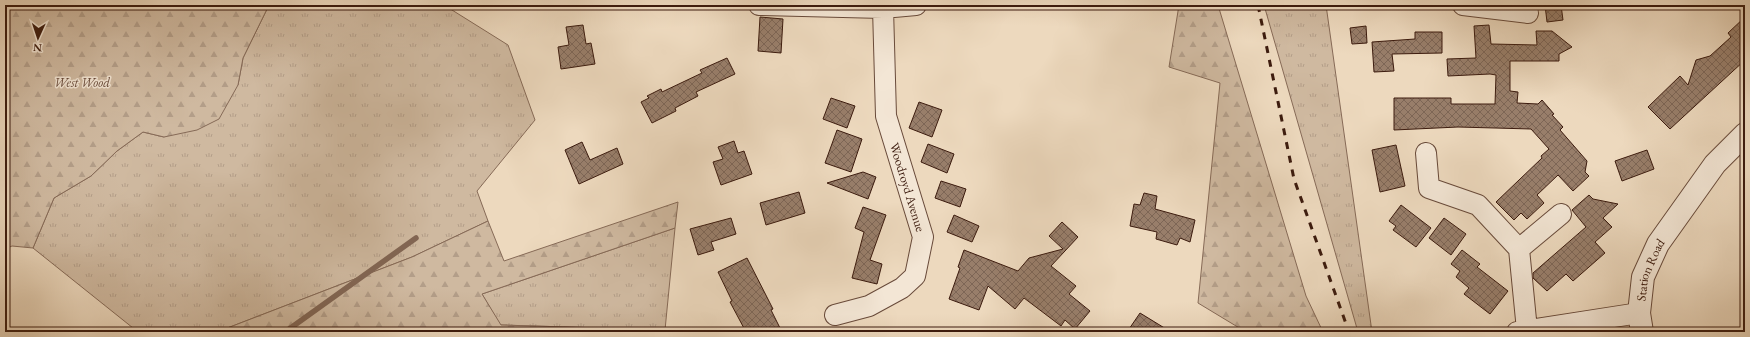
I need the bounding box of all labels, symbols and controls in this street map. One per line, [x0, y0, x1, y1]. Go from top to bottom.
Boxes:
north arrow [18, 18, 58, 58]
text: N [33, 41, 42, 55]
park label: West Wood [54, 74, 110, 91]
street label: Woodroyd Avenue [886, 140, 929, 234]
street label: Station Road [1632, 235, 1669, 302]

